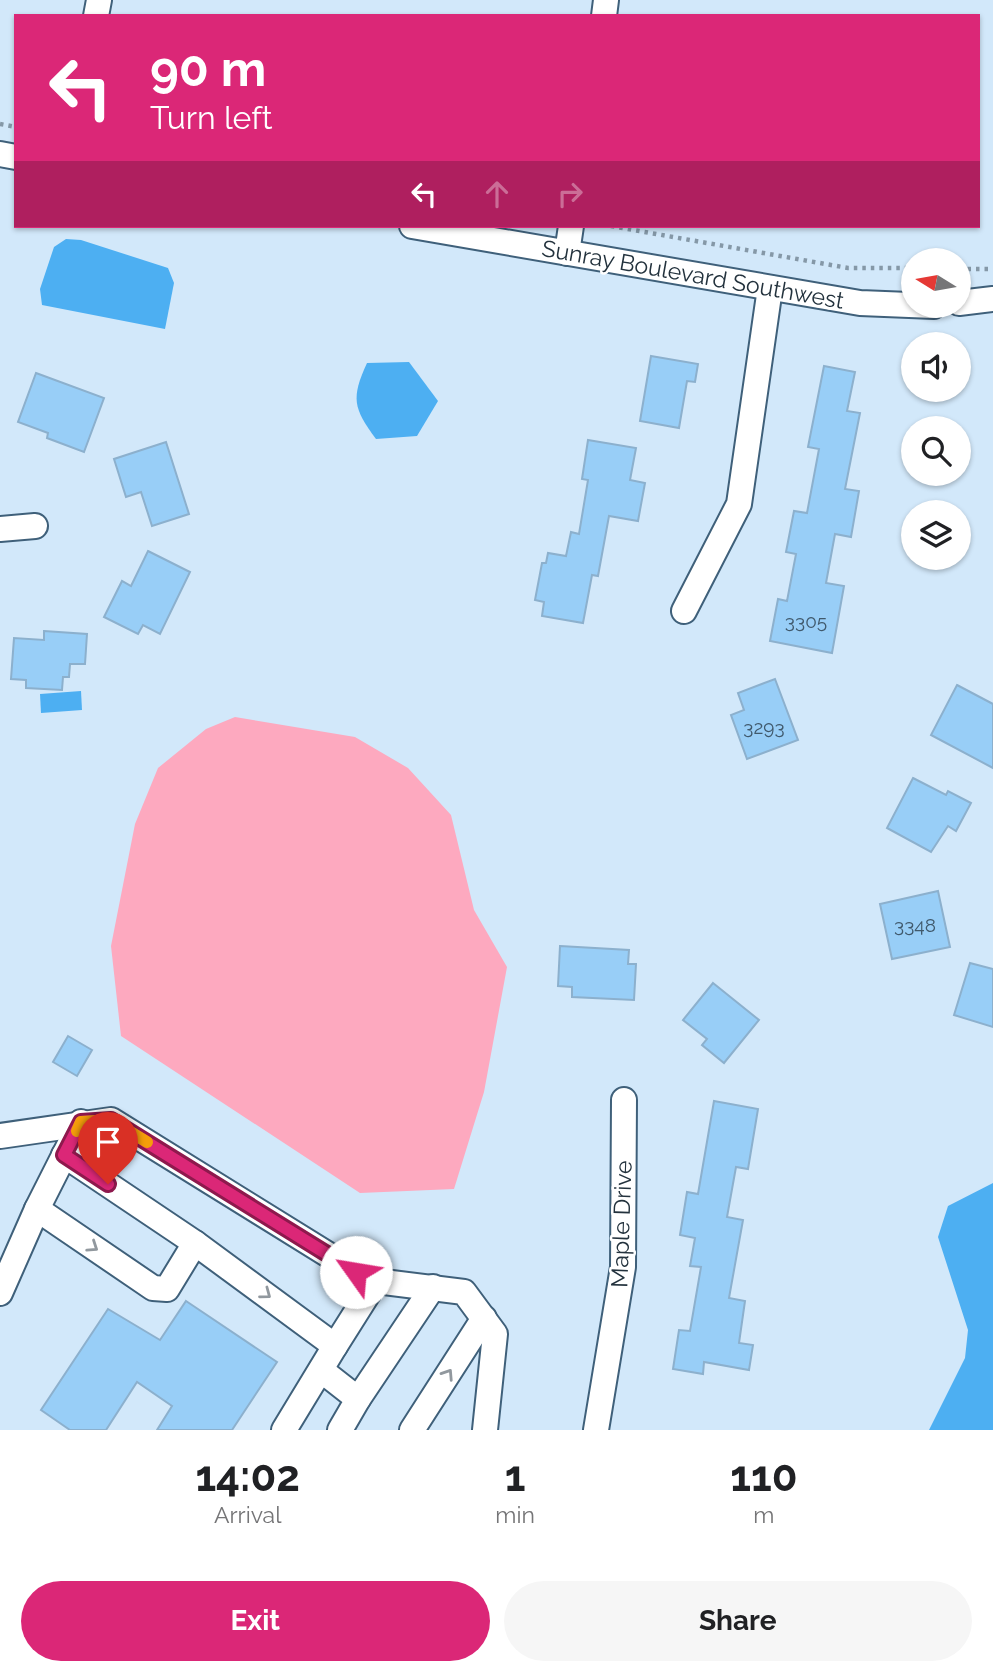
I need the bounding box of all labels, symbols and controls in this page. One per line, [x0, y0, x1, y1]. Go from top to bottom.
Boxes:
text: 90 m [150, 40, 266, 97]
icon: left [35, 42, 126, 133]
text: Turn left [150, 99, 272, 136]
icon: left [405, 175, 443, 213]
icon: ahead [478, 175, 516, 213]
icon: right [551, 175, 589, 213]
street label: Sunray Boulevard Southwest [540, 234, 846, 314]
north arrow [901, 248, 971, 318]
map controls [901, 248, 971, 570]
button: sound [901, 332, 971, 402]
button: search [901, 416, 971, 486]
button: layers [901, 500, 971, 570]
house number: 3305 [785, 610, 827, 632]
house number: 3293 [743, 716, 785, 738]
house number: 3348 [894, 914, 936, 936]
pin [78, 1112, 138, 1184]
icon: arrive [89, 1123, 127, 1161]
street label: Maple Drive [605, 1160, 637, 1288]
position arrow [319, 1235, 393, 1309]
one-way arrow [86, 1239, 99, 1252]
one-way arrow [258, 1285, 270, 1298]
one-way arrow [439, 1369, 452, 1382]
text: 14:02 [195, 1452, 300, 1501]
text: 1 [505, 1452, 526, 1501]
text: 110 [730, 1452, 798, 1501]
text: Arrival [214, 1501, 281, 1528]
text: min [495, 1501, 535, 1528]
text: m [753, 1501, 775, 1528]
button: Exit [21, 1581, 490, 1661]
button: Share [504, 1581, 972, 1661]

